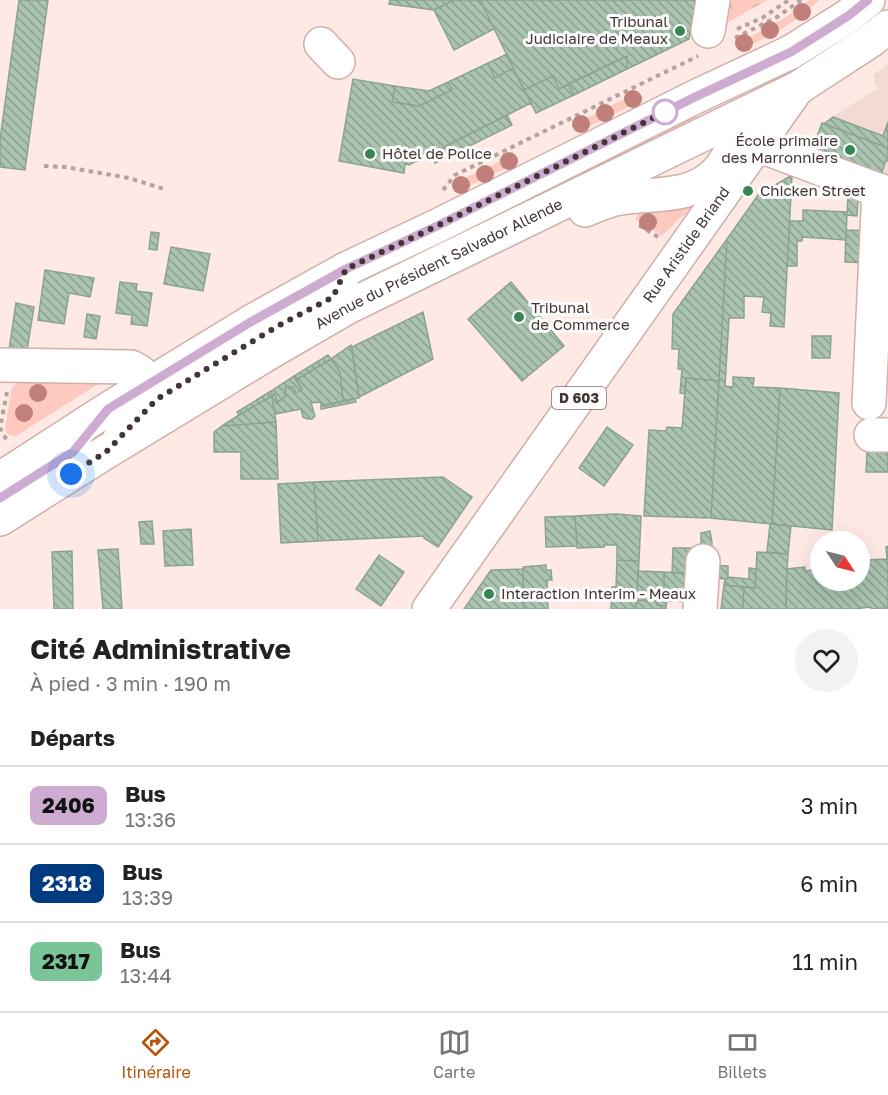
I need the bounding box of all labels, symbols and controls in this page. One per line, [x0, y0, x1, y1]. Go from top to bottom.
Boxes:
place label: Tribunal Judiciaire de Meaux [525, 12, 668, 47]
marker: Tribunal Judiciaire de Meaux [673, 24, 687, 38]
unlabelled marker [652, 99, 678, 125]
place label: École primaire des Marronniers [721, 131, 838, 166]
marker: École primaire des Marronniers [843, 143, 857, 157]
place label: Hôtel de Police [382, 144, 492, 162]
marker: Hôtel de Police [363, 147, 377, 161]
place label: Chicken Street [760, 181, 866, 199]
street label: Rue Aristide Briand [638, 183, 733, 306]
marker: Chicken Street [741, 184, 755, 198]
street label: Avenue du Président Salvador Allende [311, 194, 565, 332]
place label: Tribunal de Commerce [531, 298, 630, 333]
marker: Tribunal de Commerce [512, 310, 526, 324]
road number: D 603 [552, 387, 606, 409]
your location [56, 459, 86, 489]
north arrow [810, 531, 870, 591]
map controls [810, 531, 870, 591]
place label: Interaction Interim - Meaux [501, 584, 696, 602]
marker: Interaction Interim - Meaux [482, 587, 496, 601]
button: heart [795, 629, 858, 692]
text: Cité Administrative [30, 632, 291, 665]
text: À pied · 3 min · 190 m [30, 671, 231, 695]
text: Départs [30, 724, 115, 751]
text: Bus [125, 780, 166, 807]
text: 2406 [42, 792, 95, 818]
text: 3 min [801, 792, 858, 819]
text: 13:36 [125, 807, 176, 831]
text: Bus [122, 858, 163, 885]
text: 2318 [42, 870, 92, 896]
text: 6 min [800, 870, 858, 897]
text: 13:39 [122, 885, 173, 909]
text: Bus [120, 936, 161, 963]
text: 2317 [42, 948, 90, 974]
text: 11 min [792, 948, 858, 975]
text: 13:44 [120, 963, 172, 987]
tab: Itinéraire [121, 1026, 191, 1082]
tab: Carte [433, 1026, 475, 1082]
tab: Billets [718, 1026, 767, 1082]

